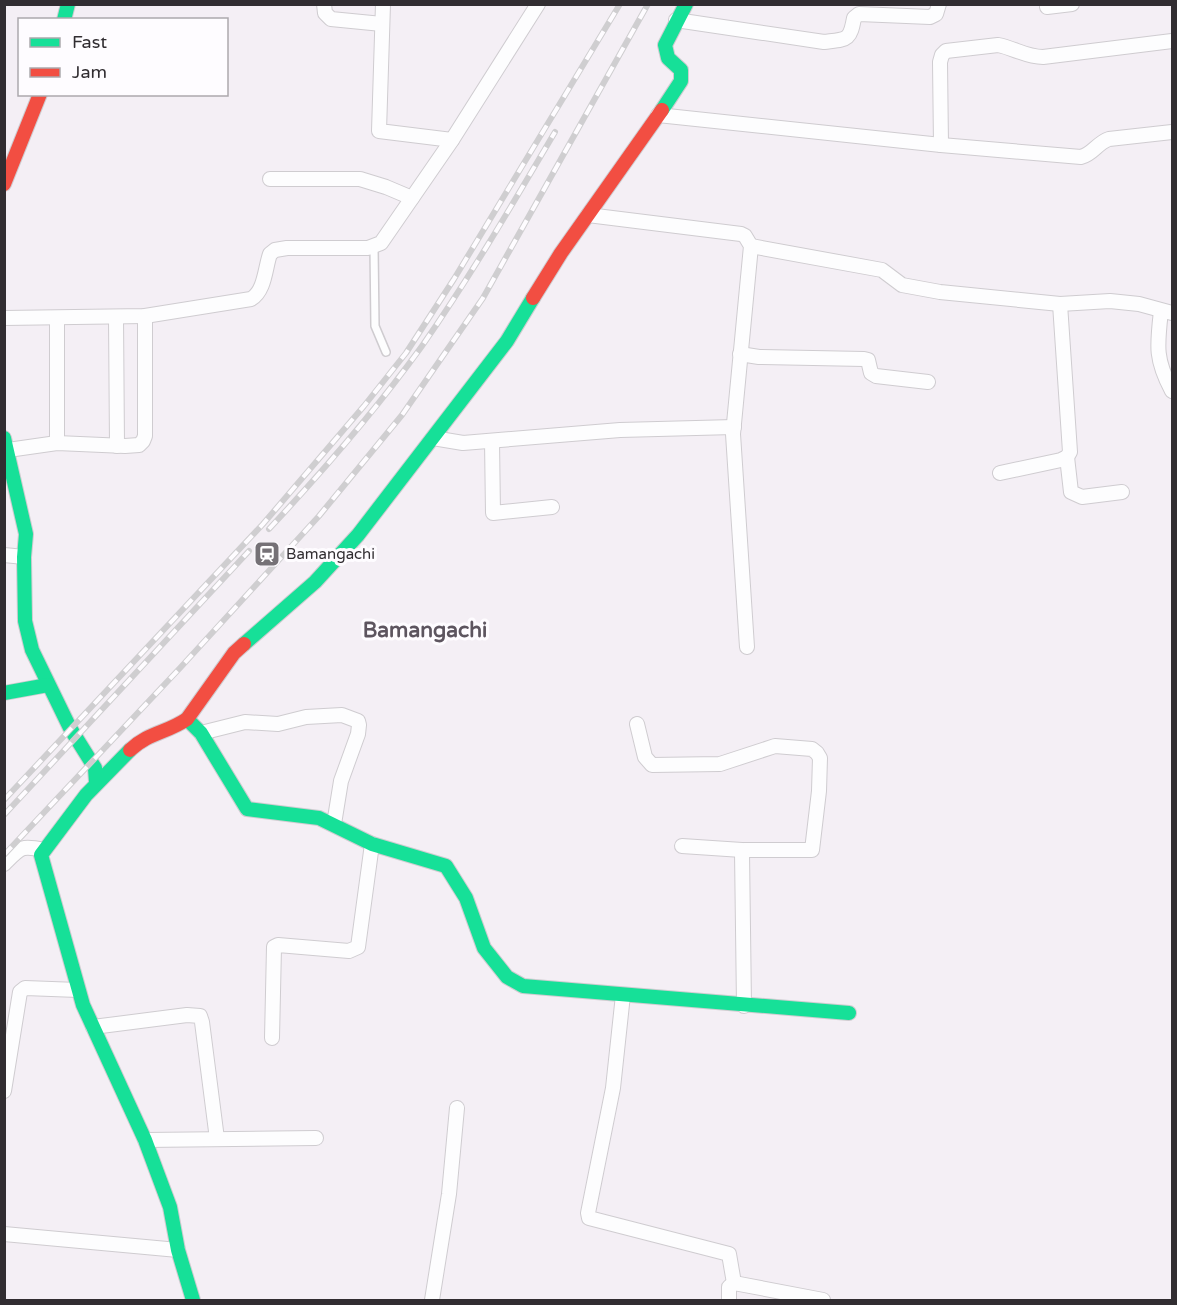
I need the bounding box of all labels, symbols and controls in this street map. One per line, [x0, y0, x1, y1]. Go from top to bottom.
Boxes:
legend [18, 18, 228, 96]
text: Fast [72, 31, 107, 53]
text: Jam [72, 61, 107, 83]
station icon: Bamangachi [252, 539, 282, 569]
place label: Bamangachi [286, 545, 375, 563]
district label: Bamangachi [363, 618, 487, 643]

